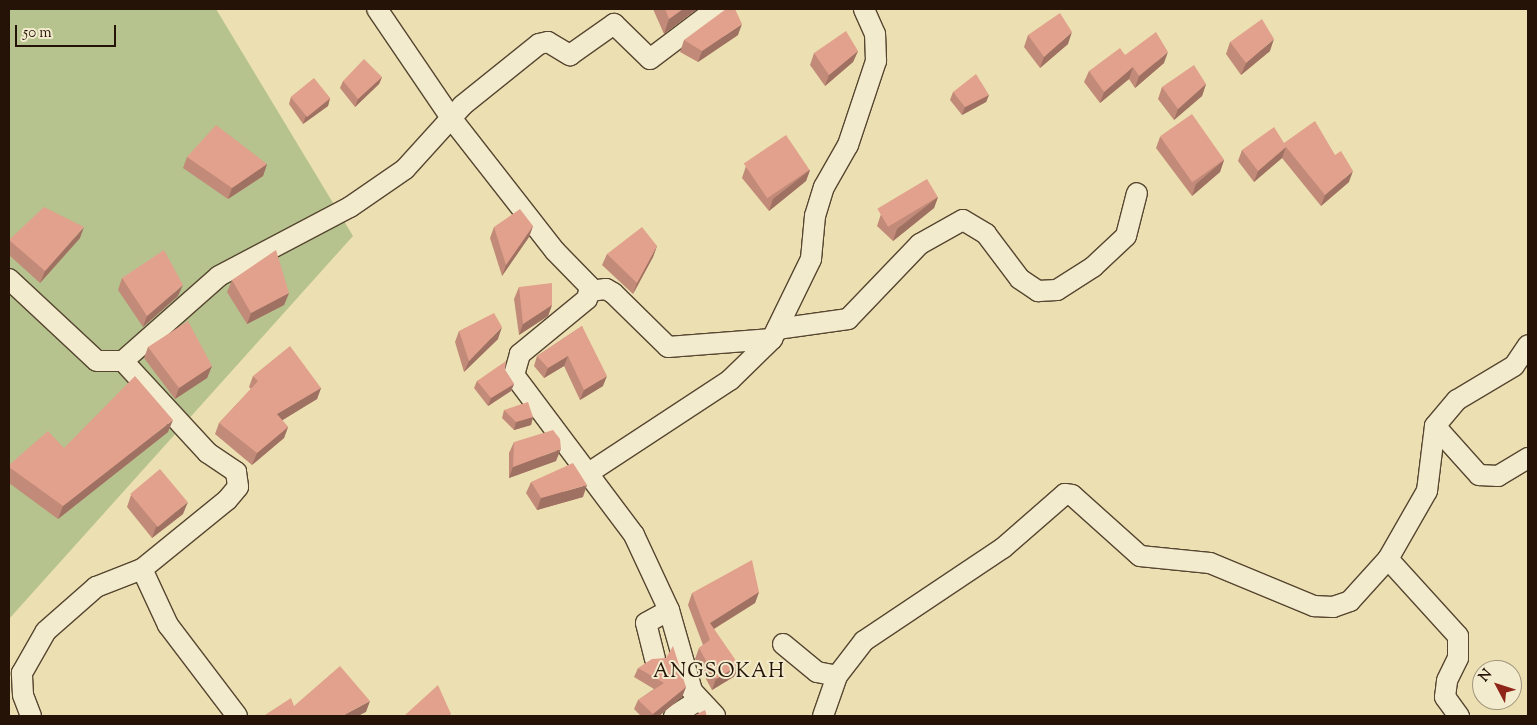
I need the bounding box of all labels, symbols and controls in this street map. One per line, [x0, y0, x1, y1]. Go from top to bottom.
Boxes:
scale bar [18, 15, 119, 47]
text: 50 m [23, 23, 52, 44]
district label: ANGSOKAH [652, 660, 786, 684]
north arrow [1472, 660, 1522, 710]
text: N [1475, 665, 1498, 687]

